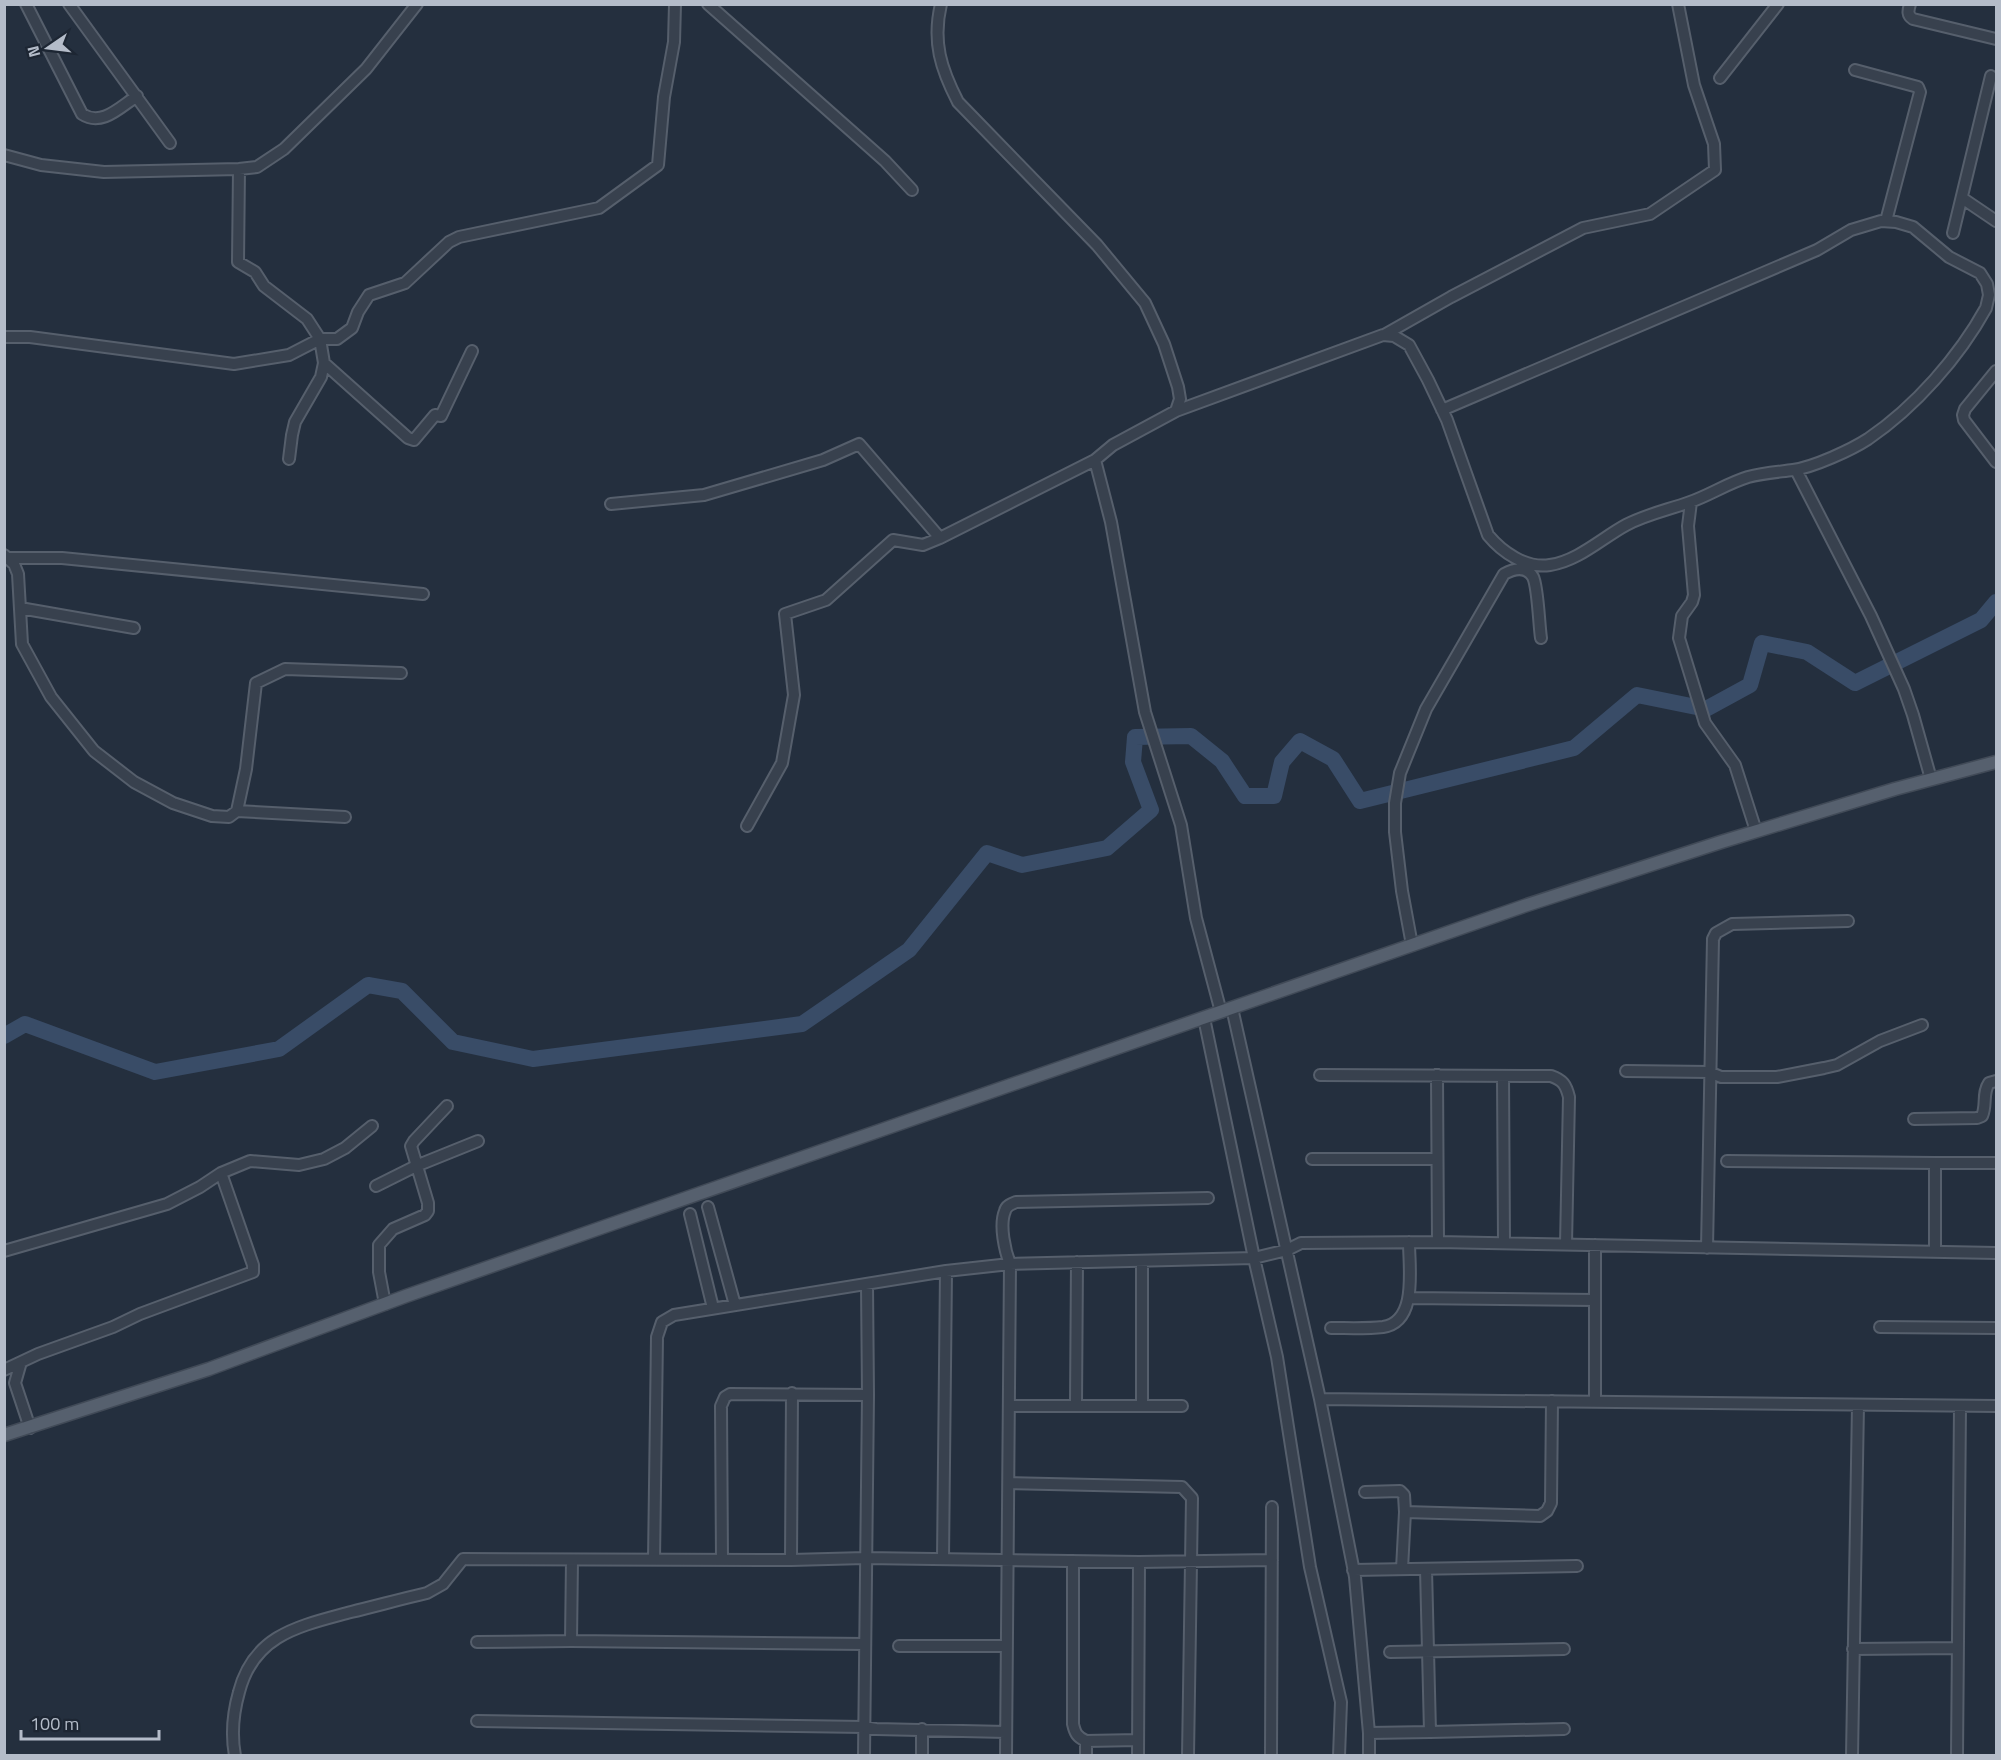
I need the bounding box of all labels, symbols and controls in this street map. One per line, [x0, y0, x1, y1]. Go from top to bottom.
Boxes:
north arrow [18, 18, 78, 78]
text: N [20, 43, 46, 60]
scale bar [21, 1703, 159, 1741]
text: 100 m [30, 1710, 79, 1737]

